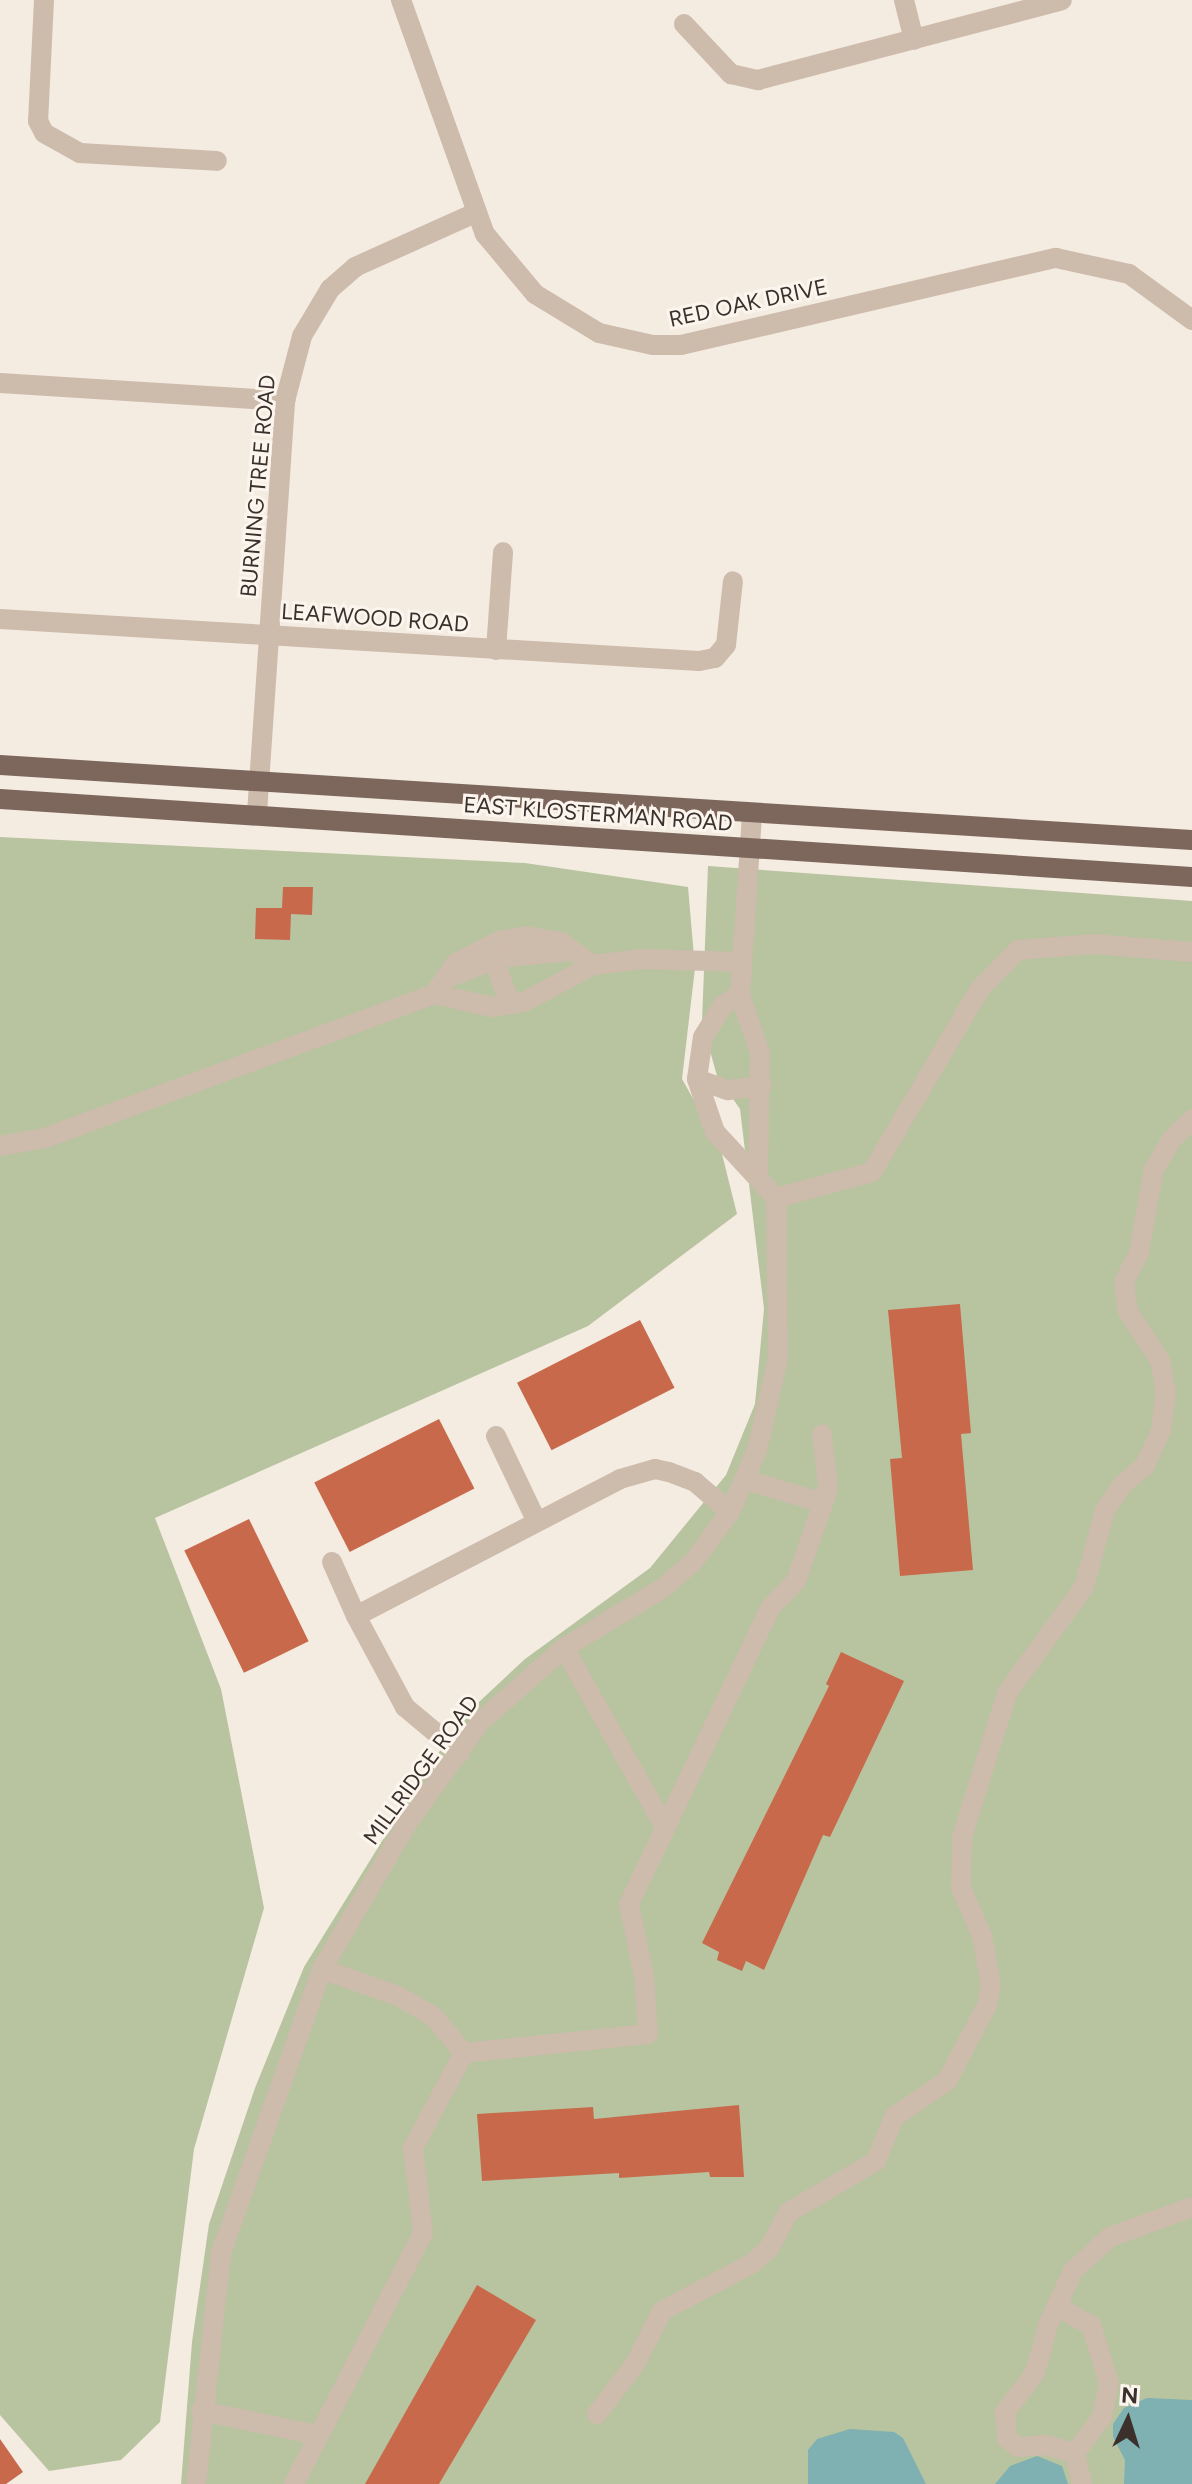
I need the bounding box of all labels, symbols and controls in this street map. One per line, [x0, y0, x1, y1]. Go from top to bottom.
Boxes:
street label: RED OAK DRIVE [666, 273, 830, 333]
street label: BURNING TREE ROAD [235, 374, 281, 598]
street label: LEAFWOOD ROAD [280, 598, 470, 638]
street label: EAST KLOSTERMAN ROAD [462, 791, 734, 837]
street label: MILLRIDGE ROAD [358, 1690, 484, 1850]
north arrow [1088, 2380, 1168, 2460]
text: N [1120, 2381, 1139, 2410]

